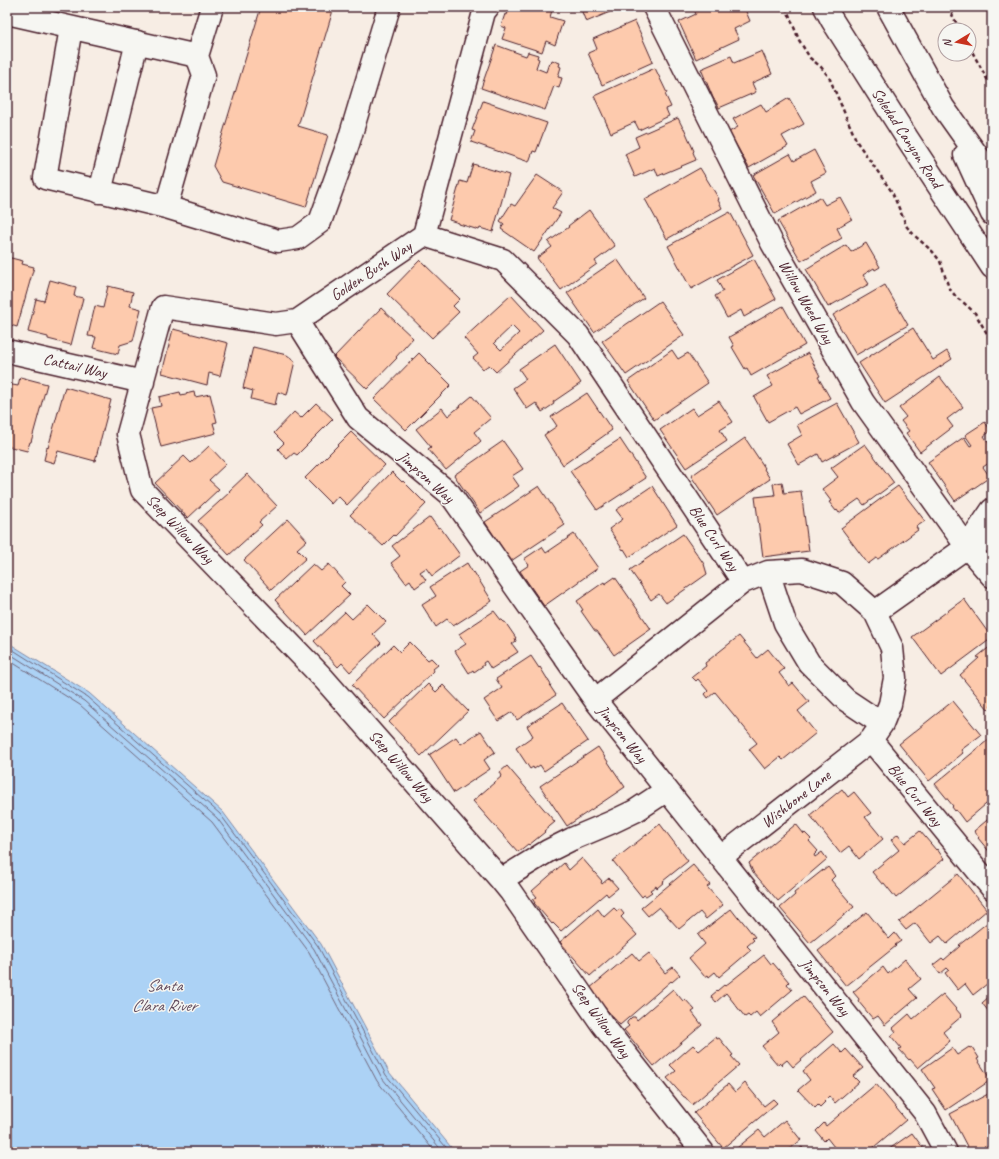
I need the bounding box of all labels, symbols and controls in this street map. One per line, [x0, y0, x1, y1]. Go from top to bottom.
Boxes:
north arrow [937, 22, 977, 62]
text: N [939, 37, 955, 48]
street label: Soledad Canyon Road [867, 84, 948, 194]
street label: Golden Bush Way [327, 236, 417, 305]
street label: Willow Weed Way [774, 256, 839, 349]
street label: Cattail Way [41, 349, 110, 383]
street label: Jimpson Way [393, 446, 459, 508]
street label: Seep Willow Way [142, 490, 219, 569]
street label: Blue Curl Way [685, 501, 744, 576]
street label: Jimpson Way [592, 700, 652, 768]
street label: Seep Willow Way [364, 726, 439, 807]
street label: Blue Curl Way [883, 759, 948, 832]
street label: Wishbone Lane [757, 765, 836, 832]
street label: Jimpson Way [795, 953, 855, 1021]
water label: Santa Clara River [132, 975, 199, 1016]
street label: Seep Willow Way [567, 978, 636, 1063]

